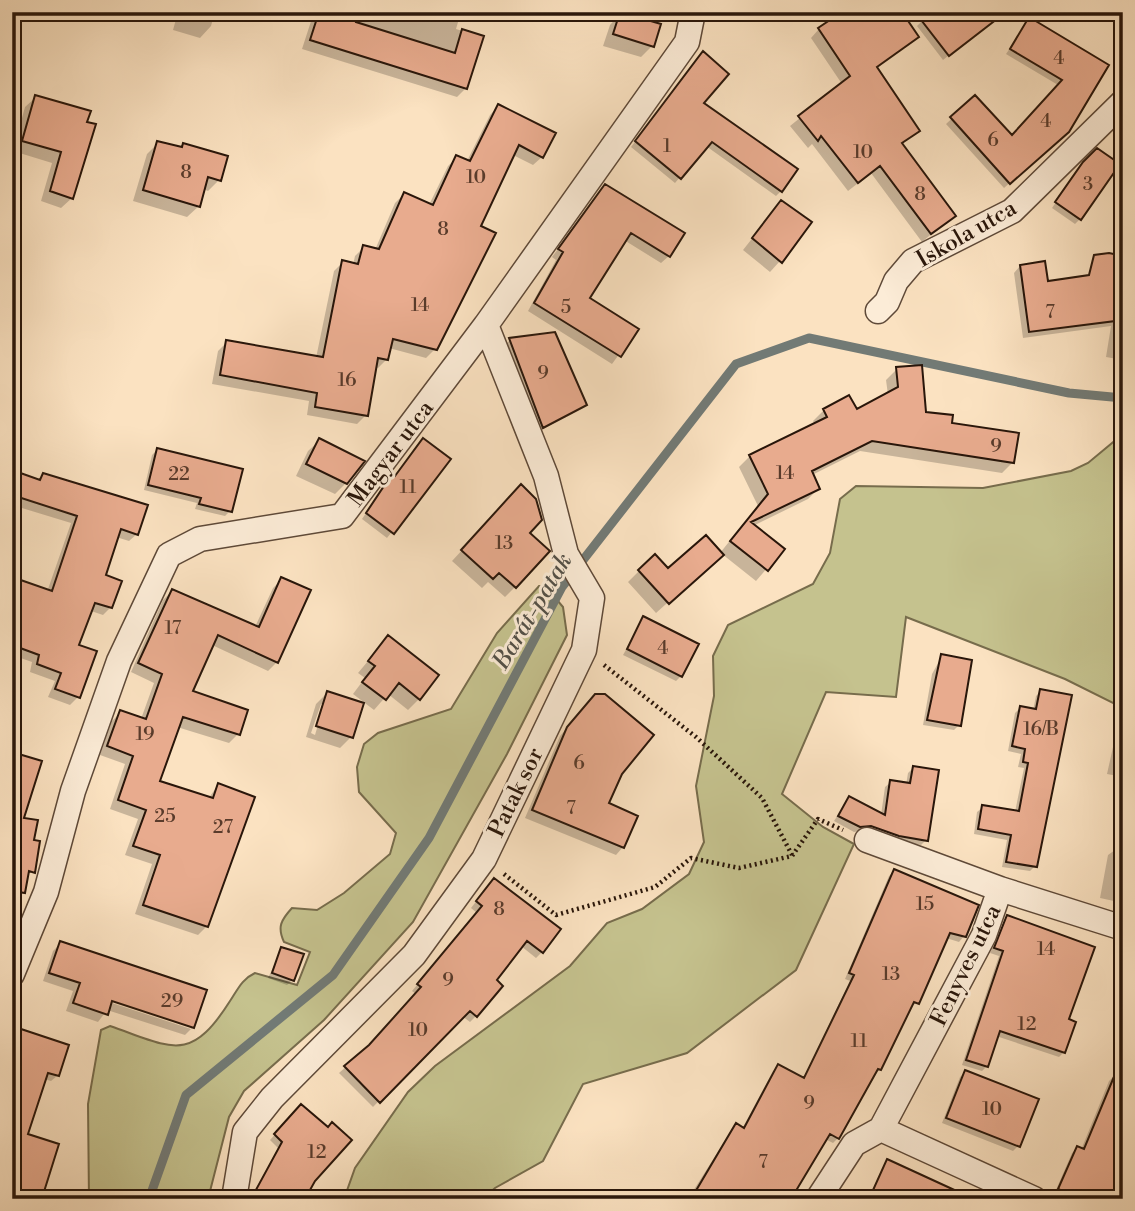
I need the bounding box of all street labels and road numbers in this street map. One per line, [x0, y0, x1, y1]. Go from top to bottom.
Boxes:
street label: Iskola utca [911, 194, 1022, 274]
street label: Magyar utca [342, 395, 440, 512]
street label: Patak sor [482, 743, 550, 842]
street label: Fenyves utca [924, 900, 1007, 1031]

